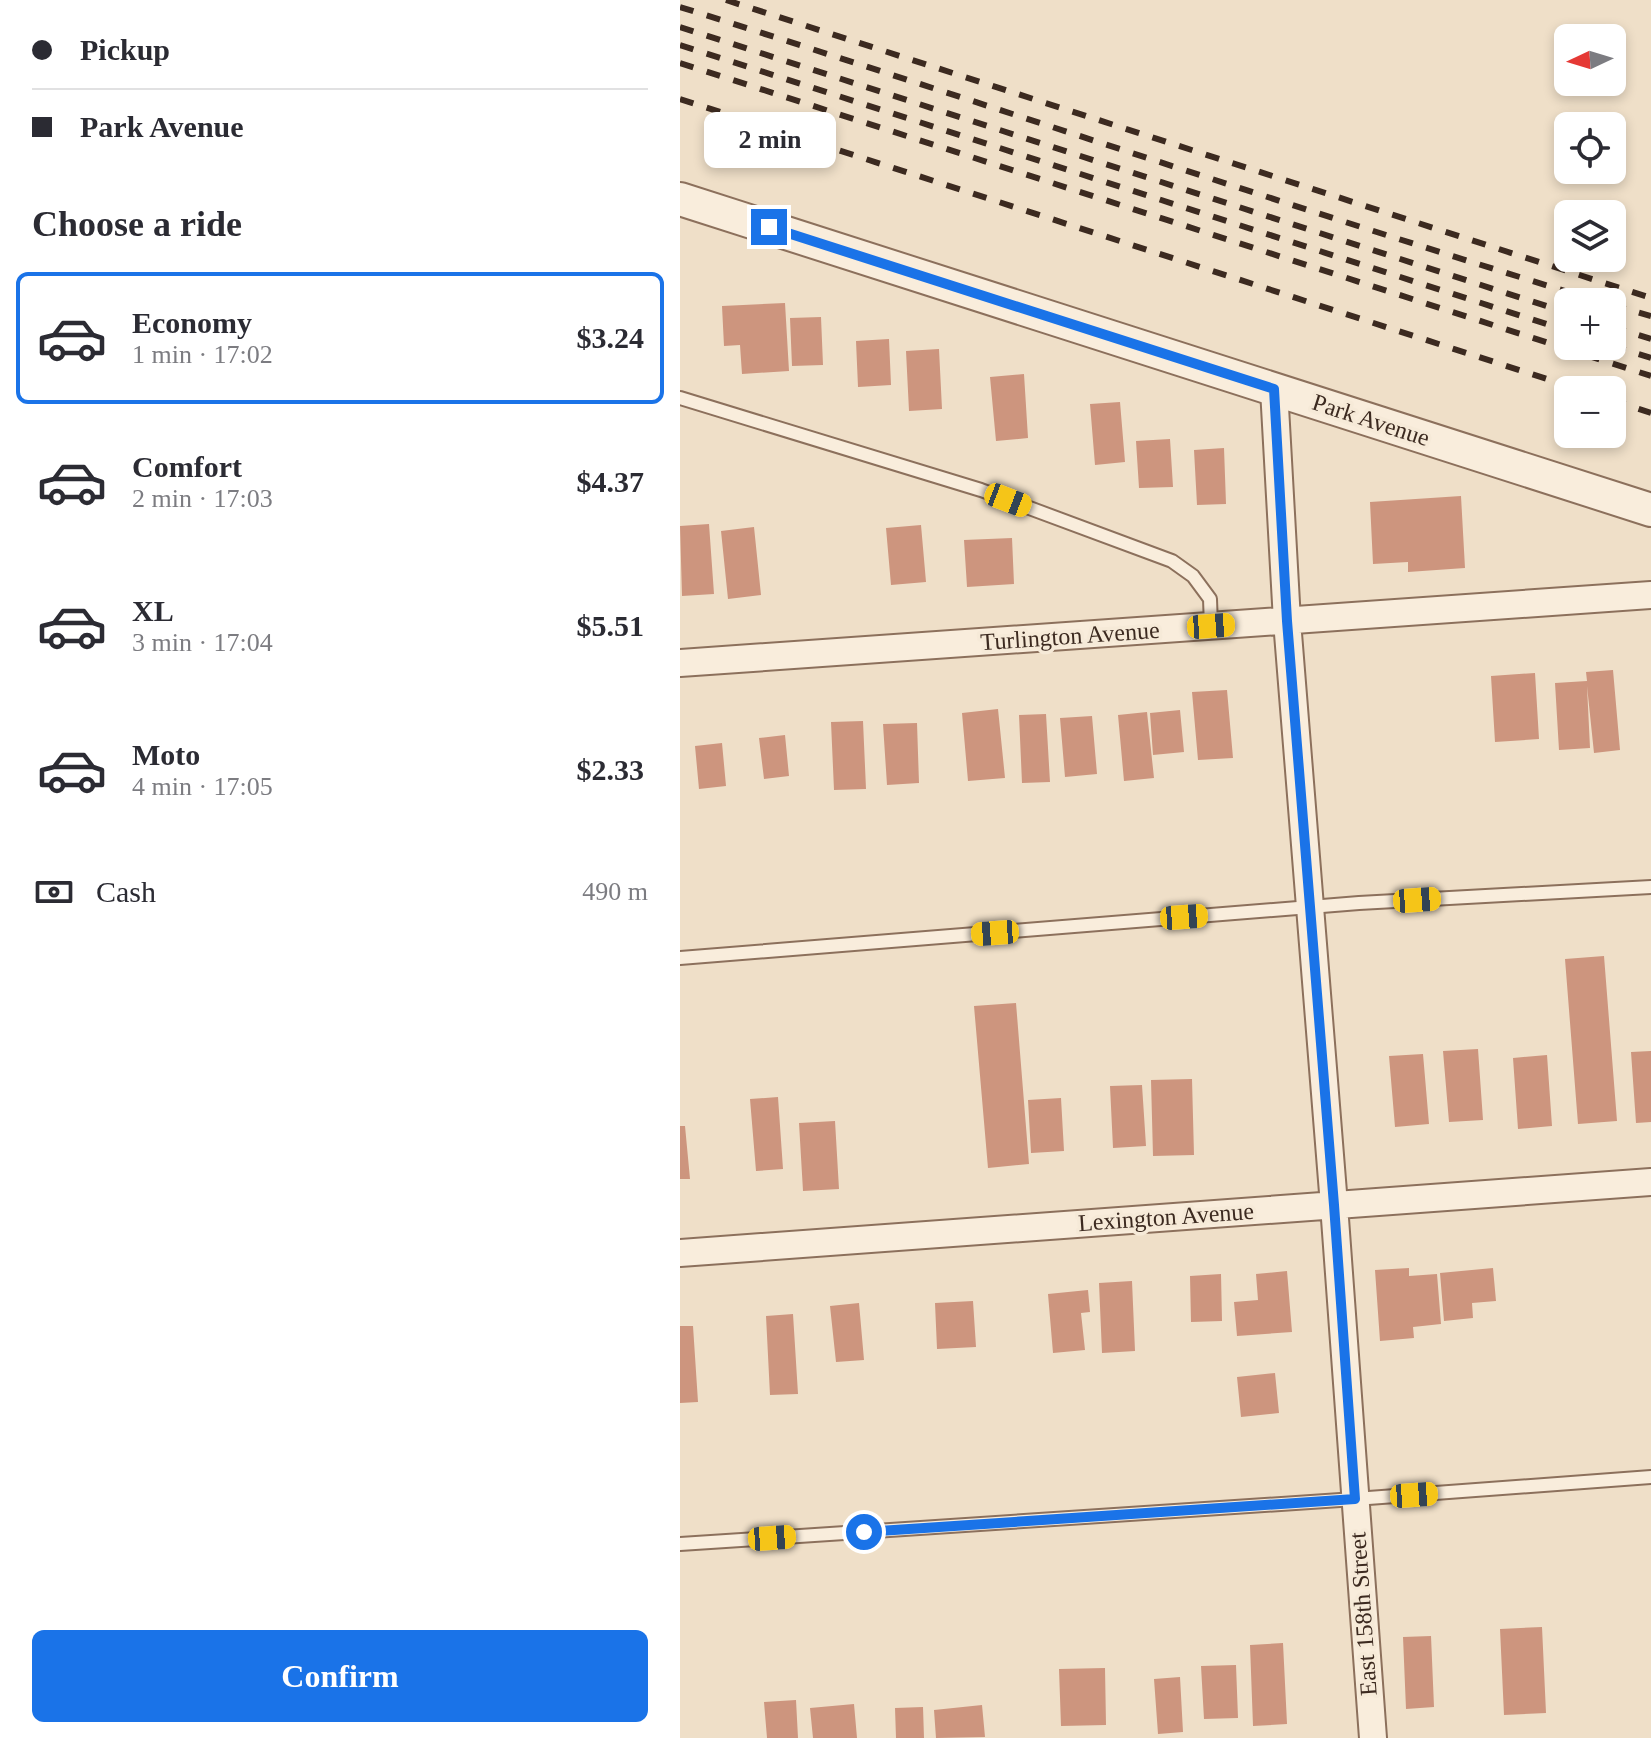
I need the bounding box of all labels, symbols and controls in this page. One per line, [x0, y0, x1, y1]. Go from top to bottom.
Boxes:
north arrow [1554, 24, 1626, 96]
map controls [1554, 24, 1626, 448]
text: Pickup [80, 33, 170, 66]
text: Park Avenue [80, 110, 244, 143]
callout: 2 min [703, 111, 835, 167]
button: locate [1554, 112, 1626, 184]
text: 2 min [739, 125, 801, 154]
button: layers [1554, 200, 1626, 272]
text: Choose a ride [32, 204, 242, 244]
route end [751, 209, 787, 245]
button: + [1554, 288, 1626, 360]
icon: car [36, 302, 108, 374]
text: Economy [132, 306, 252, 339]
text: $3.24 [577, 321, 644, 354]
text: 1 min · 17:02 [132, 340, 273, 369]
button: − [1554, 376, 1626, 448]
street label: Park Avenue [1309, 389, 1433, 451]
icon: car [36, 446, 108, 518]
text: Comfort [132, 450, 242, 483]
text: $4.37 [577, 465, 644, 498]
car [981, 480, 1035, 520]
text: 2 min · 17:03 [132, 484, 273, 513]
icon: car [36, 590, 108, 662]
text: XL [132, 594, 174, 627]
text: $5.51 [577, 609, 644, 642]
car [1186, 612, 1236, 640]
street label: Turlington Avenue [980, 617, 1160, 655]
text: 3 min · 17:04 [132, 628, 273, 657]
icon: car [36, 734, 108, 806]
text: Moto [132, 738, 200, 771]
text: $2.33 [577, 753, 644, 786]
text: 4 min · 17:05 [132, 772, 273, 801]
icon: cash [32, 870, 76, 914]
text: Cash [96, 875, 156, 908]
text: 490 m [582, 877, 648, 906]
car [1392, 886, 1442, 914]
car [1159, 903, 1209, 931]
car [970, 919, 1020, 947]
street label: Lexington Avenue [1077, 1198, 1255, 1236]
car [1389, 1481, 1439, 1509]
route start [846, 1514, 882, 1550]
car [747, 1524, 797, 1552]
street label: East 158th Street [1344, 1531, 1382, 1697]
button: Confirm [32, 1630, 648, 1722]

